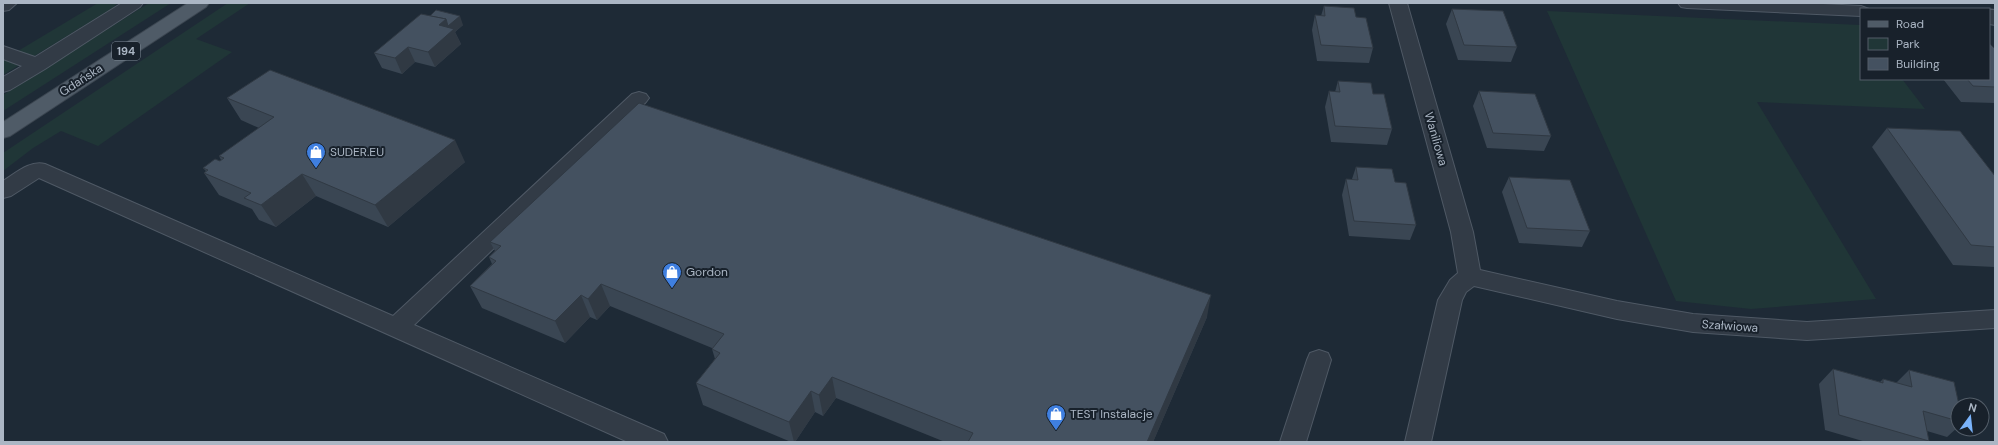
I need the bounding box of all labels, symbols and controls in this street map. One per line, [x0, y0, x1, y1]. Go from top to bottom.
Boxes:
legend [1860, 8, 1990, 80]
text: Road [1896, 16, 1924, 32]
text: Park [1896, 36, 1920, 52]
road number: 194 [112, 42, 140, 60]
text: Building [1896, 56, 1940, 72]
street label: Gdańska [56, 60, 106, 100]
street label: Waniliowa [1421, 110, 1451, 168]
shop icon: SUDER.EU [305, 141, 327, 169]
place label: SUDER.EU [330, 144, 384, 160]
shop icon: Gordon [661, 261, 683, 289]
place label: Gordon [686, 264, 728, 280]
street label: Szałwiowa [1701, 316, 1759, 336]
north arrow [1950, 397, 1990, 437]
text: N [1967, 400, 1978, 415]
shop icon: TEST Instalacje [1045, 403, 1067, 431]
place label: TEST Instalacje [1070, 406, 1153, 422]

